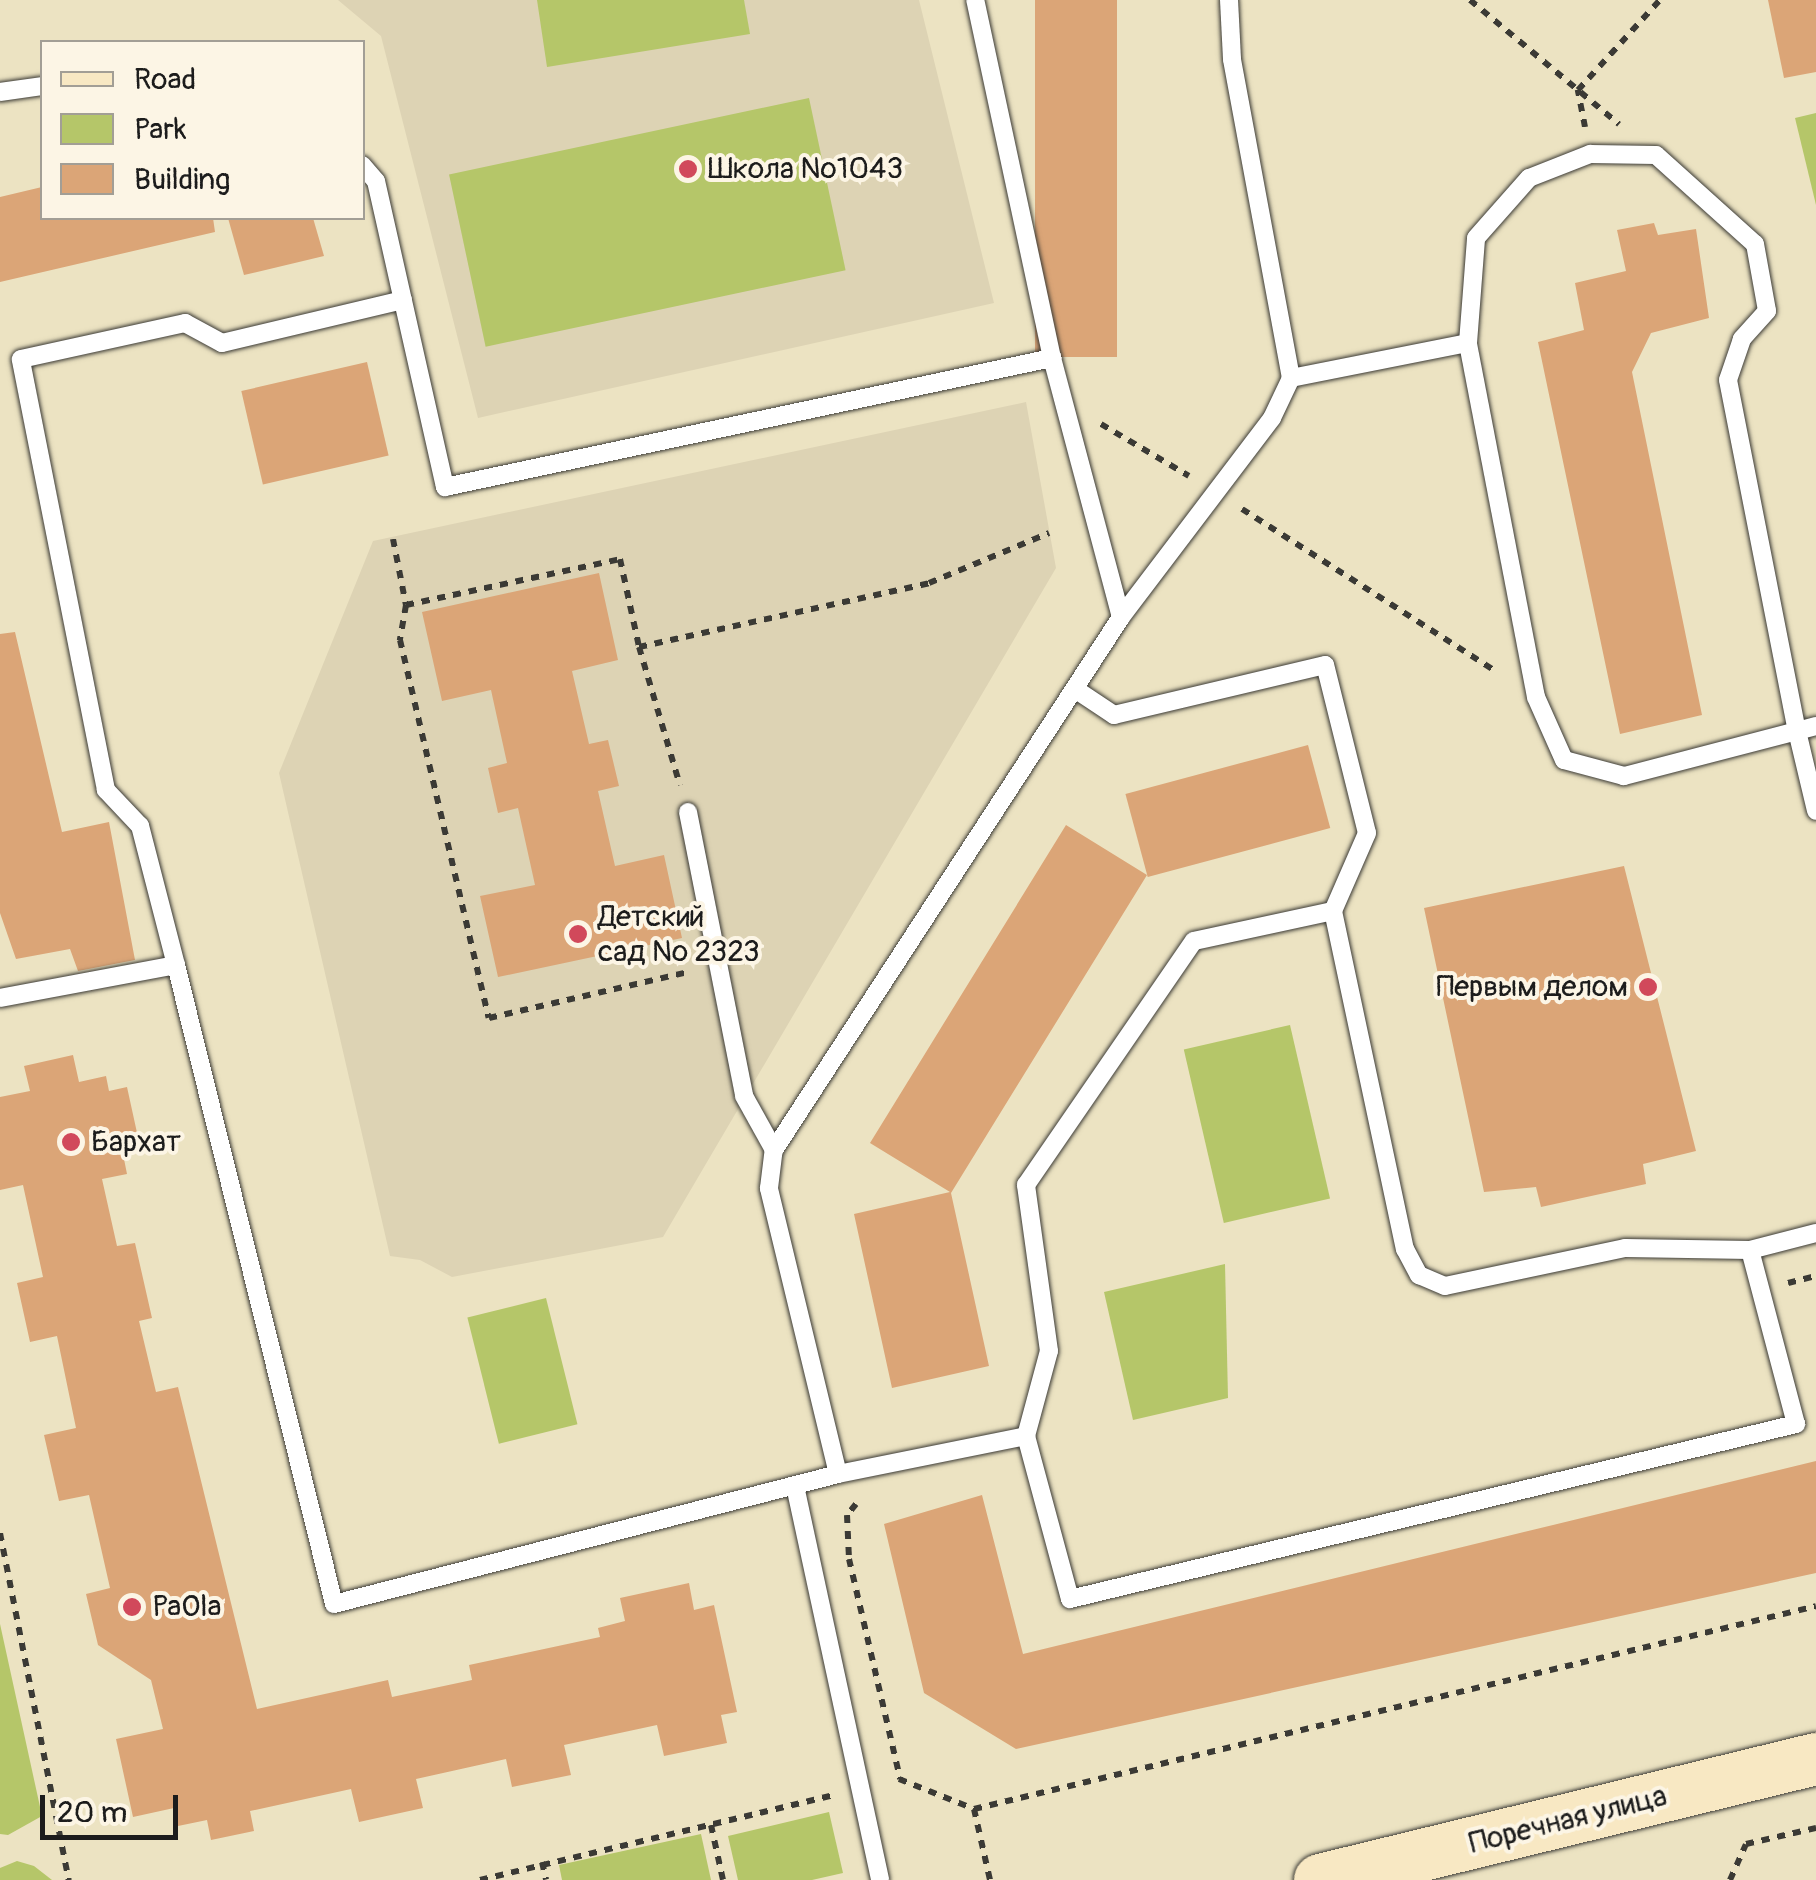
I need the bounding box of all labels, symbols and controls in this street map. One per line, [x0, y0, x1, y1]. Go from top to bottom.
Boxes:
legend [40, 40, 365, 220]
text: Road [134, 61, 196, 98]
text: Park [134, 111, 187, 148]
place label: Школа №1043 [708, 151, 903, 187]
marker: Школа №1043 [677, 158, 699, 180]
text: Building [134, 161, 230, 198]
place label: Детский сад № 2323 [598, 899, 760, 970]
marker: Детский сад № 2323 [567, 923, 589, 945]
place label: Первым делом [1436, 969, 1628, 1005]
marker: Первым делом [1637, 976, 1659, 998]
place label: Бархат [91, 1124, 181, 1160]
marker: Бархат [60, 1131, 82, 1153]
place label: PaOla [152, 1589, 221, 1625]
marker: PaOla [121, 1596, 143, 1618]
scale bar [45, 1775, 182, 1837]
street label: Поречная улица [1465, 1778, 1671, 1862]
text: 20 m [57, 1794, 127, 1831]

